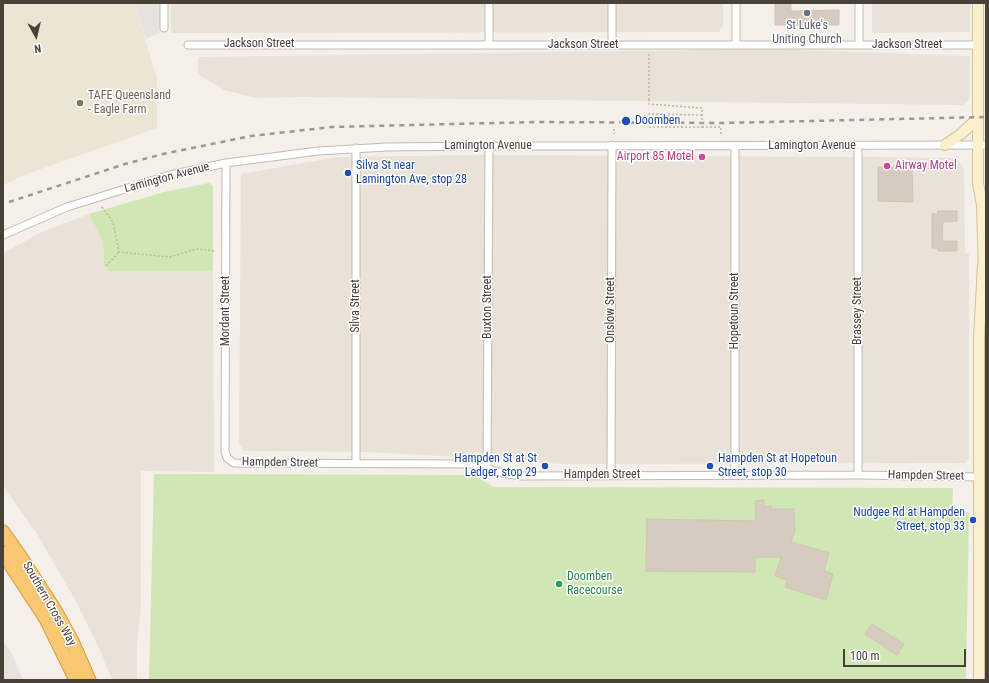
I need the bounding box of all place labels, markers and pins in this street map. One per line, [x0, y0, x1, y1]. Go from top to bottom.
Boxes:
marker: St Luke's Uniting Church [802, 8, 812, 18]
place label: St Luke's Uniting Church [772, 19, 842, 47]
place label: TAFE Queensland - Eagle Farm [88, 89, 171, 117]
marker: TAFE Queensland - Eagle Farm [75, 98, 85, 108]
place label: Doomben [635, 114, 680, 128]
marker: Doomben [620, 115, 632, 127]
place label: Airport 85 Motel [617, 150, 694, 164]
marker: Airport 85 Motel [697, 152, 707, 162]
place label: Silva St near Lamington Ave, stop 28 [356, 159, 467, 187]
place label: Airway Motel [895, 159, 957, 173]
marker: Airway Motel [882, 161, 892, 171]
marker: Silva St near Lamington Ave, stop 28 [343, 168, 353, 178]
place label: Hampden St at St Ledger, stop 29 [454, 452, 537, 480]
place label: Hampden St at Hopetoun Street, stop 30 [718, 452, 837, 480]
marker: Hampden St at St Ledger, stop 29 [540, 461, 550, 471]
marker: Hampden St at Hopetoun Street, stop 30 [705, 461, 715, 471]
place label: Nudgee Rd at Hampden Street, stop 33 [853, 506, 965, 534]
marker: Nudgee Rd at Hampden Street, stop 33 [968, 515, 978, 525]
place label: Doomben Racecourse [567, 570, 622, 598]
marker: Doomben Racecourse [554, 579, 564, 589]

